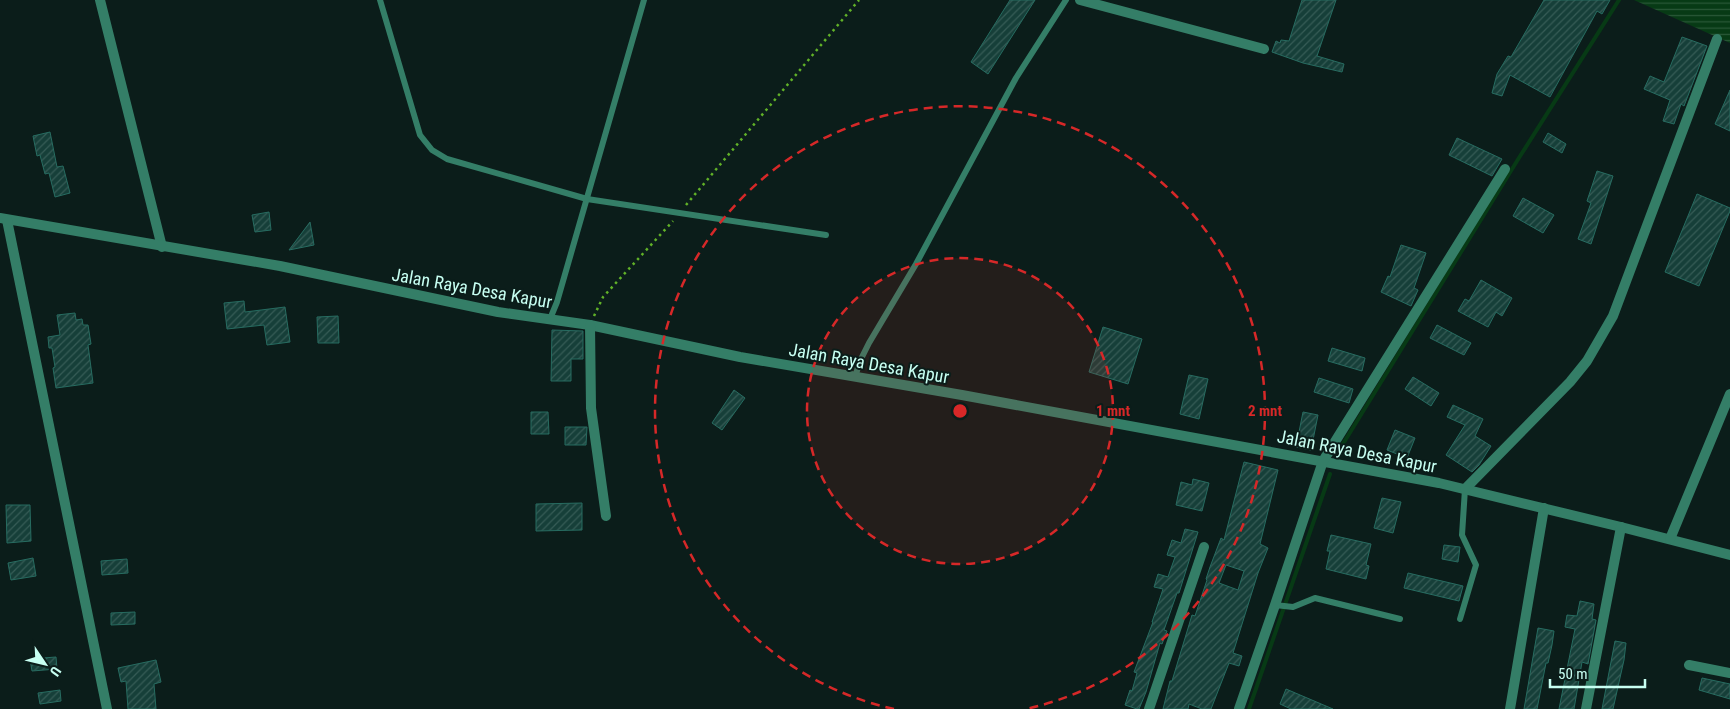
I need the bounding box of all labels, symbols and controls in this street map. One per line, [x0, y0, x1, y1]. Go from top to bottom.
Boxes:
street label: Jalan Raya Desa Kapur [390, 264, 554, 313]
street label: Jalan Raya Desa Kapur [787, 339, 951, 388]
centre of rings [951, 402, 969, 420]
text: 1 mnt [1096, 402, 1130, 420]
text: 2 mnt [1248, 402, 1282, 420]
street label: Jalan Raya Desa Kapur [1275, 425, 1439, 477]
north arrow [20, 639, 70, 689]
scale bar [1550, 656, 1645, 688]
text: U [47, 664, 64, 679]
text: 50 m [1558, 665, 1588, 683]

